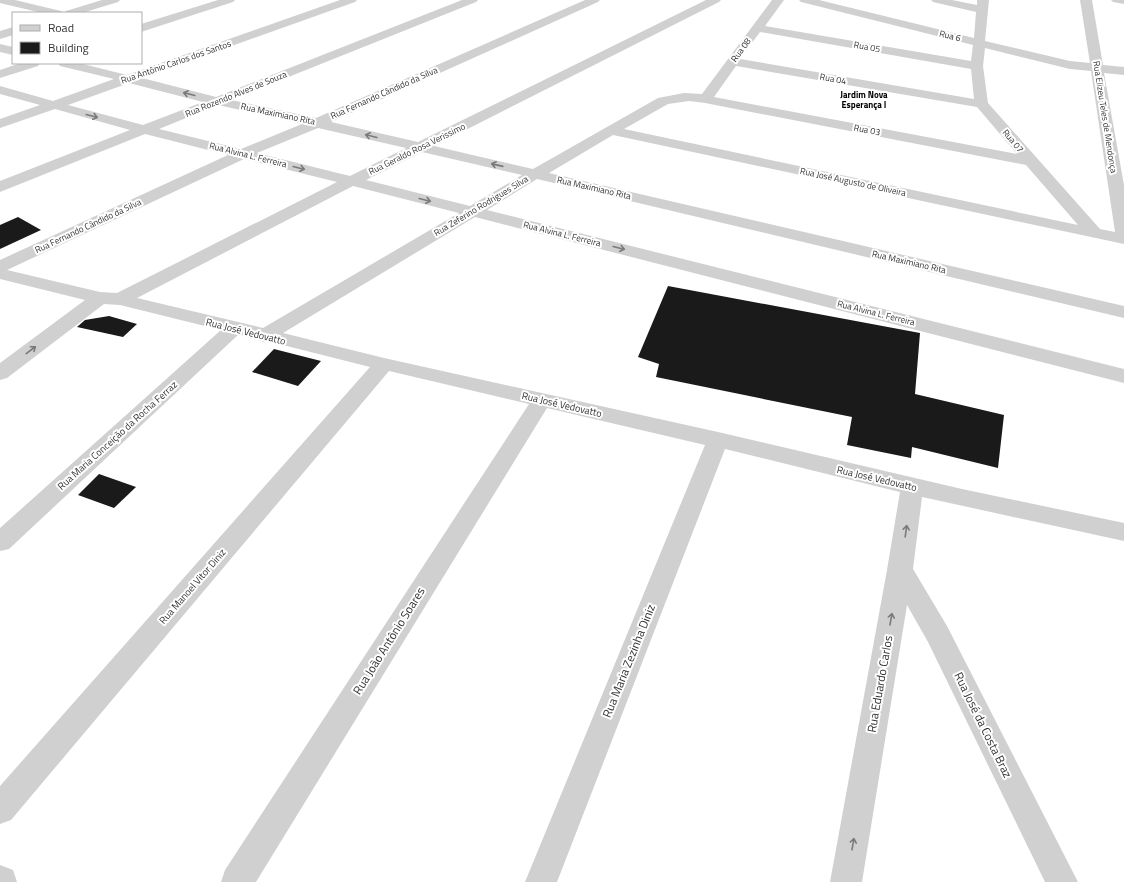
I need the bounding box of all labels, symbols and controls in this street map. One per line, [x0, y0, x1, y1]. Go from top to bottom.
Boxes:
legend [12, 12, 142, 64]
text: Road [48, 18, 74, 37]
street label: Rua 6 [938, 27, 962, 44]
street label: Rua 08 [727, 35, 754, 64]
street label: Rua Antônio Carlos dos Santos [119, 37, 233, 87]
text: Building [48, 38, 89, 57]
street label: Rua 05 [853, 38, 881, 55]
street label: Rua Elizeu Teles de Mendonça [1090, 60, 1121, 174]
street label: Rua Fernando Cândido da Silva [328, 63, 440, 122]
street label: Rua Rozendo Alves de Souza [183, 67, 289, 120]
street label: Rua 04 [819, 70, 847, 87]
district label: Jardim Nova Esperança I [840, 88, 888, 111]
one-way arrow [183, 90, 196, 98]
street label: Rua Maximiano Rita [240, 99, 317, 128]
one-way arrow [85, 112, 98, 120]
street label: Rua Geraldo Rosa Verissimo [366, 119, 468, 178]
street label: Rua 03 [853, 121, 882, 138]
street label: Rua 07 [1000, 126, 1027, 155]
one-way arrow [365, 131, 378, 139]
street label: Rua Alvina L. Ferreira [208, 139, 289, 171]
one-way arrow [491, 161, 504, 169]
street label: Rua José Augusto de Oliveira [799, 164, 908, 199]
one-way arrow [292, 165, 305, 172]
street label: Rua Zeferino Rodrigues Silva [431, 172, 531, 239]
street label: Rua Maximiano Rita [556, 173, 633, 202]
street label: Rua Fernando Cândido da Silva [32, 195, 144, 256]
one-way arrow [418, 196, 431, 204]
street label: Rua Alvina L. Ferreira [522, 218, 603, 250]
one-way arrow [612, 245, 625, 253]
street label: Rua Maximiano Rita [871, 247, 948, 276]
street label: Rua Alvina L. Ferreira [836, 297, 917, 329]
street label: Rua José Vedovatto [204, 314, 287, 349]
one-way arrow [26, 345, 37, 354]
street label: Rua Maria Conceição da Rocha Ferraz [54, 377, 181, 493]
street label: Rua José Vedovatto [520, 388, 603, 421]
street label: Rua José Vedovatto [835, 462, 918, 495]
one-way arrow [902, 525, 910, 538]
street label: Rua Manoel Vitor Diniz [155, 545, 230, 627]
street label: Rua João Antônio Soares [348, 583, 430, 698]
street label: Rua Maria Zezinha Diniz [597, 601, 660, 720]
one-way arrow [888, 613, 896, 626]
street label: Rua Eduardo Carlos [862, 633, 897, 734]
street label: Rua José da Costa Braz [950, 669, 1017, 781]
one-way arrow [849, 837, 857, 850]

